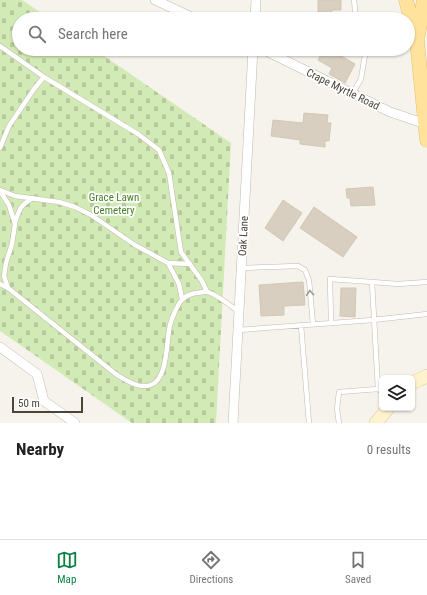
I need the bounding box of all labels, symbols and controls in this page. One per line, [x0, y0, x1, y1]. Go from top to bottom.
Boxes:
search box [12, 12, 415, 56]
icon: search [26, 23, 48, 45]
text: Search here [58, 25, 128, 43]
street label: Crape Myrtle Road [304, 66, 381, 113]
park label: Grace Lawn Cemetery [89, 191, 139, 217]
street label: Oak Lane [236, 216, 251, 257]
one-way arrow [306, 290, 315, 296]
map controls [379, 375, 415, 411]
button: layers [379, 375, 415, 411]
scale bar [12, 395, 83, 414]
text: 50 m [18, 397, 40, 410]
text: Nearby [16, 439, 64, 459]
text: 0 results [367, 442, 411, 457]
tab: Map [56, 549, 78, 586]
tab: Directions [189, 549, 233, 586]
tab: Saved [345, 549, 371, 586]

